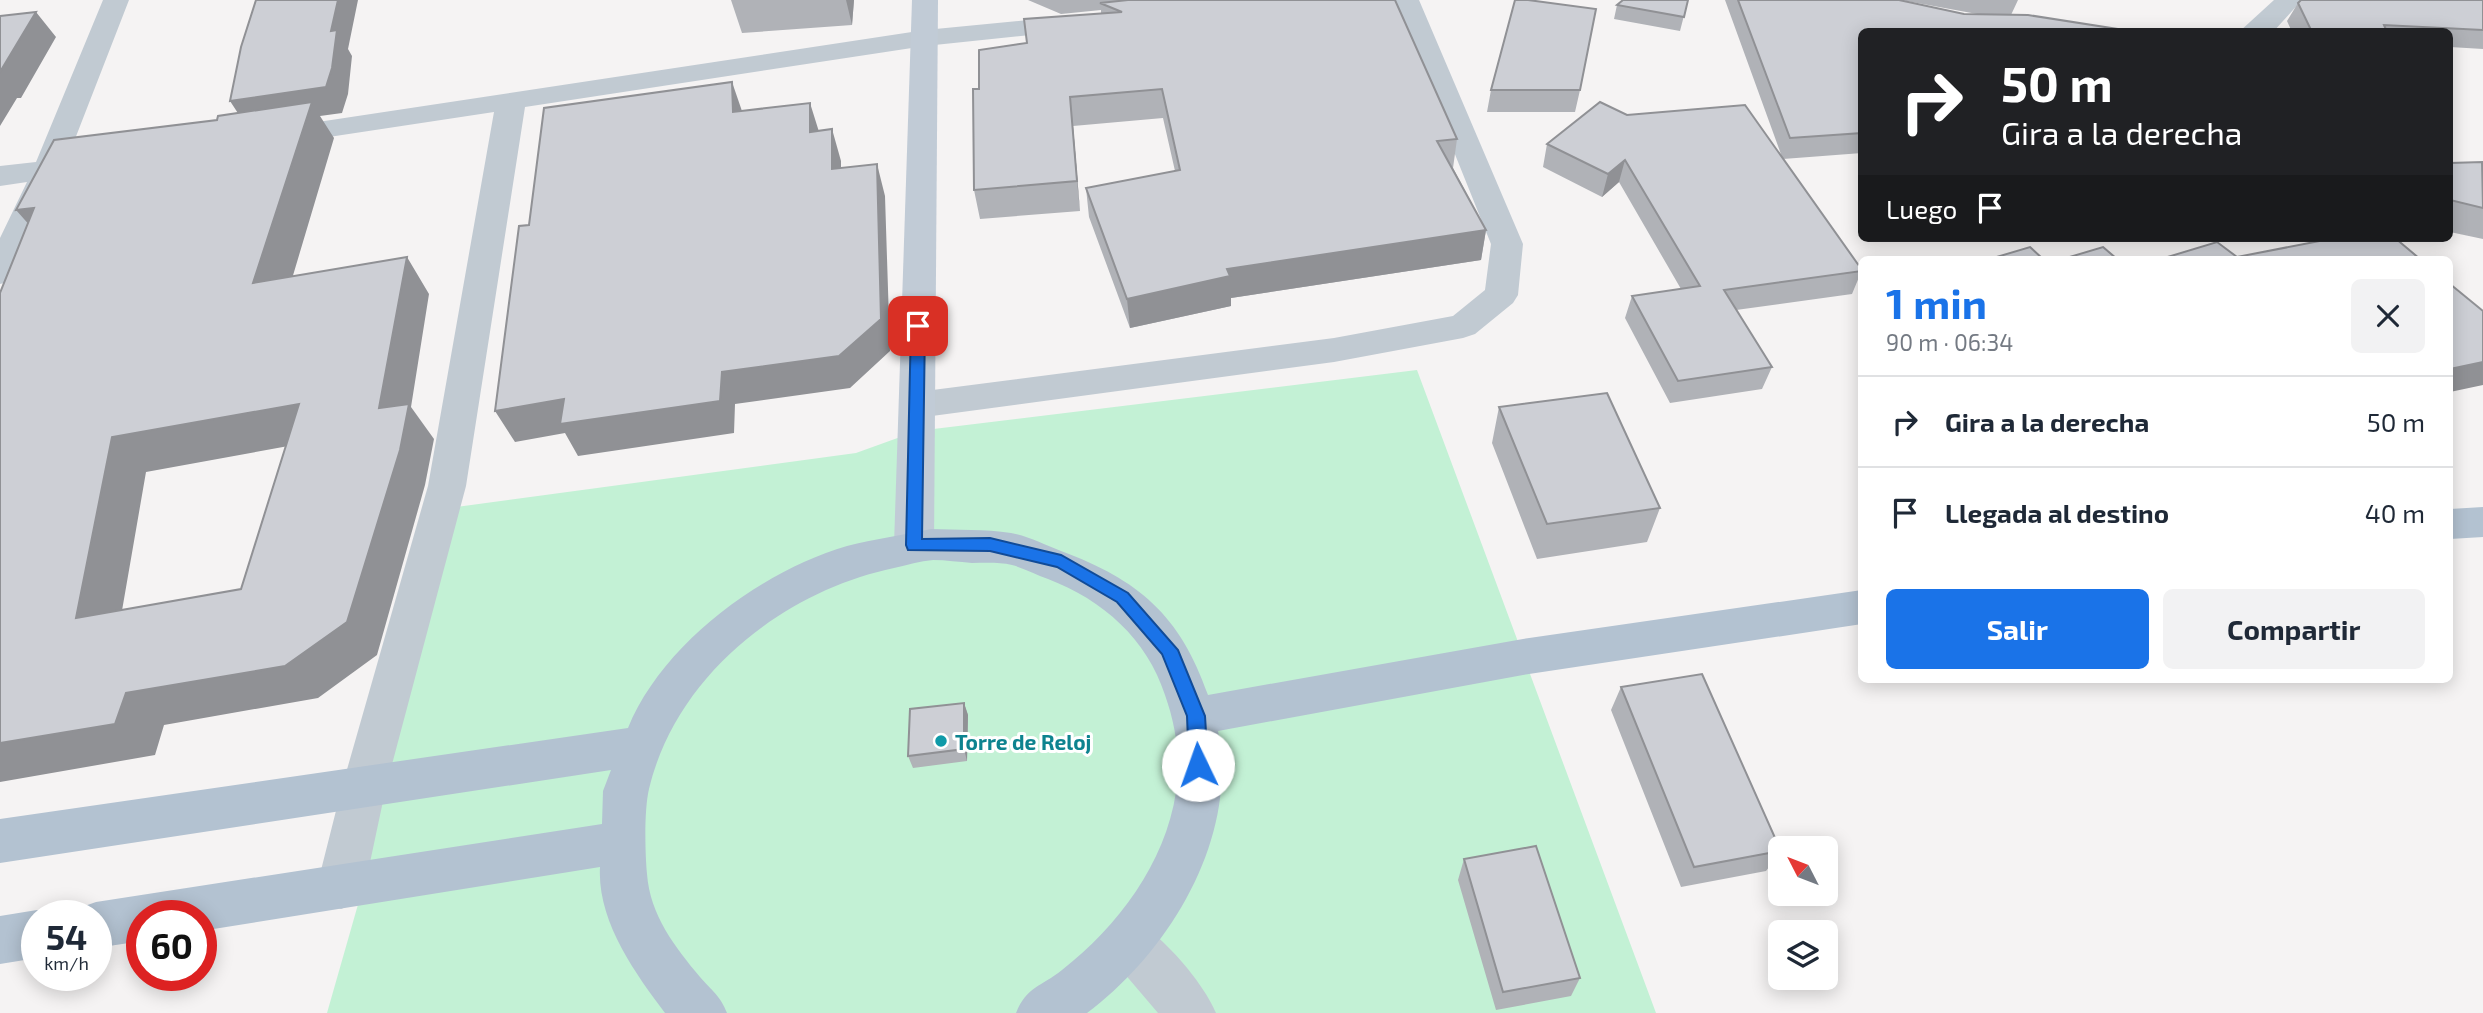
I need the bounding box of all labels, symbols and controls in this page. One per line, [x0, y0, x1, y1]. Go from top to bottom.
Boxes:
text: 50 m [2001, 53, 2113, 112]
icon: right [1886, 56, 1977, 147]
text: Gira a la derecha [2001, 113, 2242, 151]
icon: arrive [1971, 189, 2009, 227]
text: Luego [1886, 193, 1957, 224]
text: 1 min [1886, 277, 1987, 327]
button: close [2351, 279, 2425, 353]
pin [888, 296, 948, 356]
icon: arrive [899, 307, 937, 345]
text: 90 m · 06:34 [1886, 328, 2013, 356]
icon: right [1886, 403, 1924, 441]
text: Gira a la derecha [1945, 406, 2149, 437]
text: 50 m [2367, 406, 2425, 437]
icon: arrive [1886, 494, 1924, 532]
text: Llegada al destino [1945, 497, 2169, 528]
text: 40 m [2365, 497, 2425, 528]
button: Salir [1886, 589, 2149, 669]
button: Compartir [2163, 589, 2425, 669]
position arrow [1161, 728, 1235, 802]
place label: Torre de Reloj [955, 729, 1091, 754]
marker: Torre de Reloj [933, 733, 949, 749]
north arrow [1768, 836, 1838, 906]
map controls [1768, 836, 1838, 990]
speed limit sign: 60 [126, 900, 217, 991]
text: 54 [46, 915, 87, 957]
button: layers [1768, 920, 1838, 990]
text: km/h [44, 952, 89, 974]

